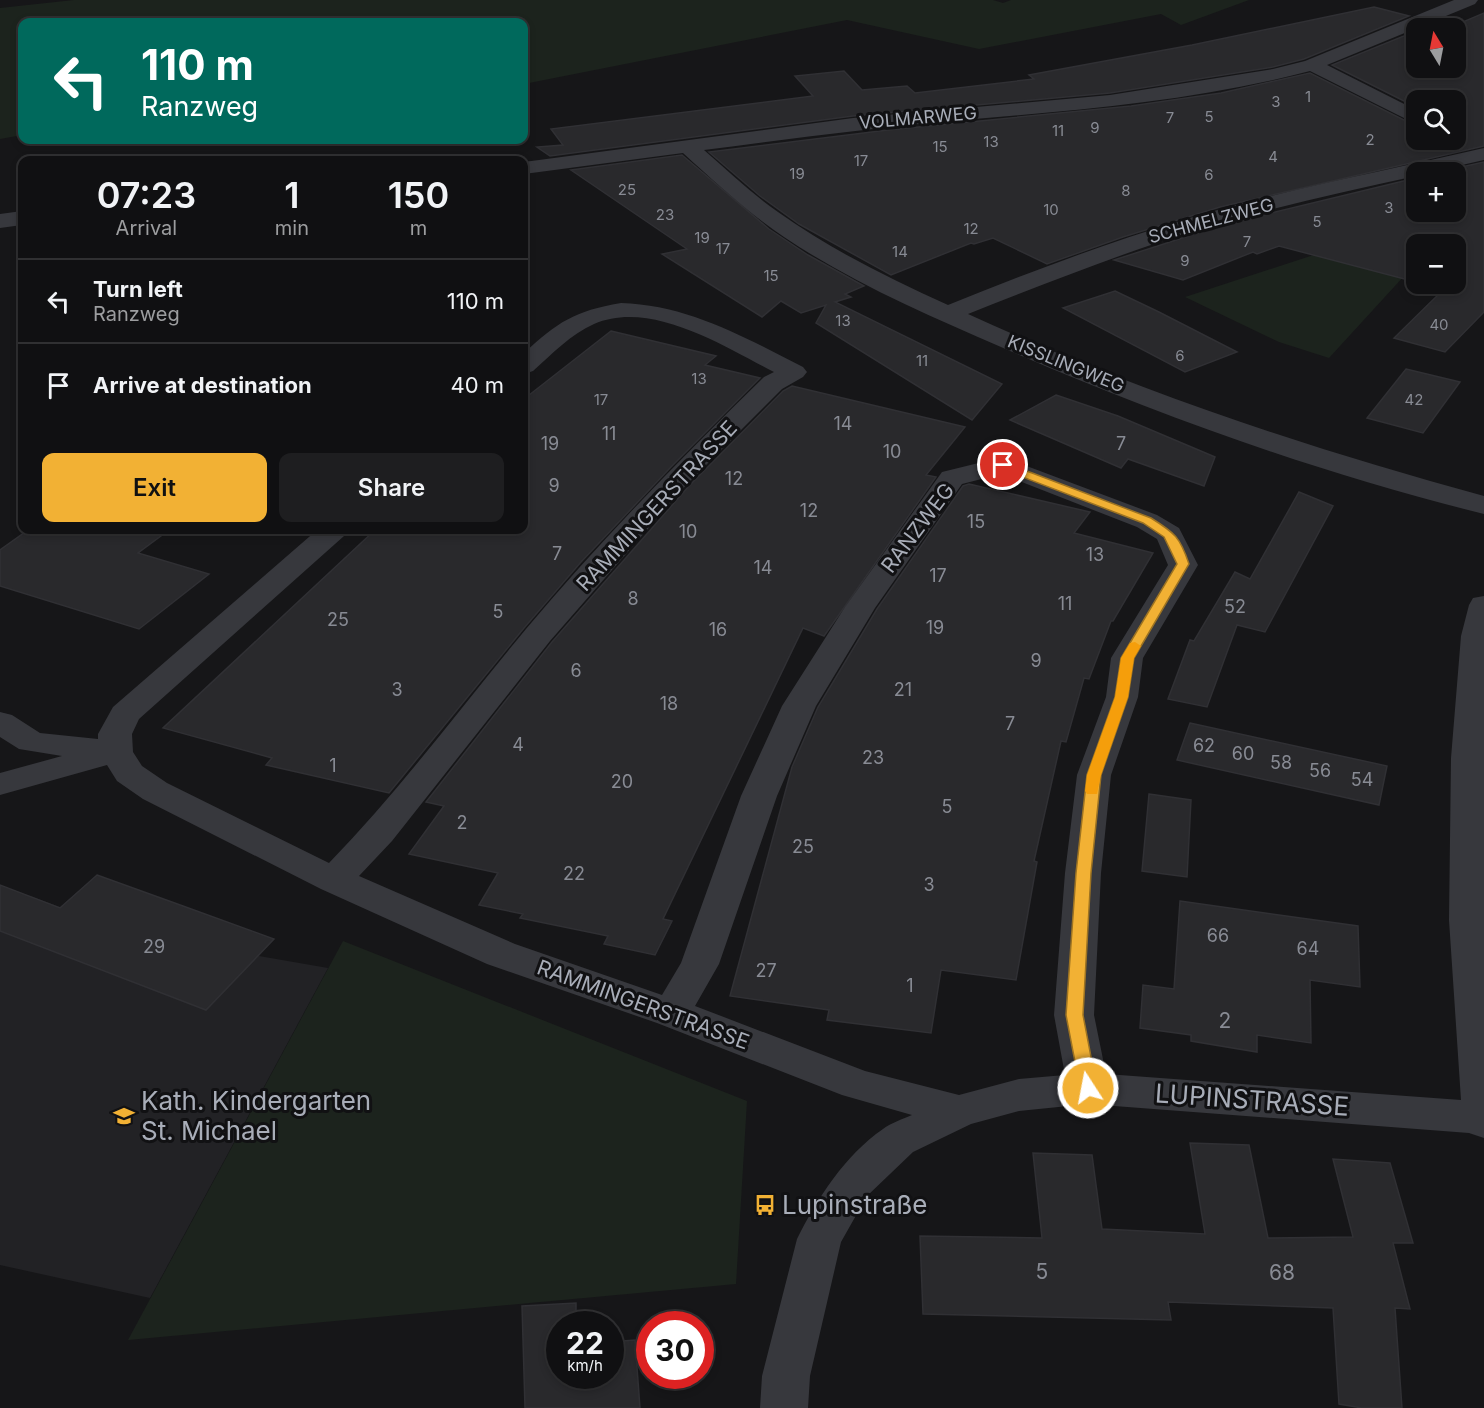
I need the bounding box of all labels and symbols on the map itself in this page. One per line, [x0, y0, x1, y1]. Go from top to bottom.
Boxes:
north arrow [1406, 18, 1466, 78]
house number: 1 [1305, 87, 1311, 106]
house number: 3 [1271, 92, 1281, 111]
street label: VOLMARWEG [858, 102, 978, 133]
house number: 5 [1204, 107, 1214, 126]
house number: 7 [1166, 108, 1174, 127]
house number: 9 [1090, 118, 1100, 137]
house number: 11 [1052, 121, 1064, 140]
house number: 2 [1365, 130, 1375, 149]
house number: 13 [983, 132, 999, 151]
house number: 15 [932, 137, 948, 156]
house number: 4 [1268, 147, 1278, 166]
house number: 17 [854, 151, 868, 170]
house number: 19 [789, 164, 805, 183]
house number: 6 [1204, 165, 1214, 184]
house number: 25 [618, 180, 636, 199]
house number: 8 [1121, 181, 1131, 200]
street label: SCHMELZWEG [1146, 194, 1276, 247]
house number: 3 [1384, 198, 1394, 217]
house number: 10 [1043, 200, 1059, 219]
house number: 23 [656, 205, 674, 224]
house number: 5 [1312, 212, 1322, 231]
house number: 12 [963, 219, 979, 238]
house number: 19 [694, 228, 710, 247]
house number: 7 [1243, 232, 1251, 251]
house number: 17 [716, 239, 730, 258]
house number: 14 [892, 242, 908, 261]
house number: 9 [1180, 251, 1190, 270]
house number: 15 [763, 266, 779, 285]
house number: 13 [835, 311, 851, 330]
house number: 40 [1429, 315, 1449, 334]
street label: KISSLINGWEG [1005, 331, 1128, 397]
house number: 6 [1175, 346, 1185, 365]
house number: 11 [916, 351, 928, 370]
house number: 13 [691, 369, 707, 388]
house number: 17 [594, 390, 608, 409]
house number: 42 [1405, 390, 1423, 409]
house number: 14 [834, 413, 852, 434]
street label: RAMMINGERSTRASSE [571, 415, 742, 596]
house number: 11 [602, 423, 616, 444]
house number: 19 [541, 433, 559, 454]
house number: 7 [1116, 433, 1126, 454]
pin [977, 439, 1028, 490]
house number: 10 [883, 441, 901, 462]
house number: 12 [725, 468, 743, 489]
house number: 9 [548, 475, 560, 496]
street label: RANZWEG [876, 478, 959, 578]
house number: 12 [800, 500, 818, 521]
house number: 15 [967, 511, 985, 532]
house number: 10 [679, 521, 697, 542]
house number: 7 [552, 543, 562, 564]
house number: 13 [1086, 544, 1104, 565]
house number: 14 [754, 557, 772, 578]
house number: 17 [929, 565, 947, 586]
house number: 8 [627, 588, 639, 609]
house number: 11 [1058, 593, 1072, 614]
house number: 52 [1224, 596, 1246, 617]
house number: 5 [493, 601, 503, 622]
house number: 25 [327, 609, 349, 630]
house number: 19 [926, 617, 944, 638]
house number: 16 [709, 619, 727, 640]
house number: 9 [1030, 650, 1042, 671]
house number: 6 [570, 660, 582, 681]
house number: 3 [391, 679, 403, 700]
house number: 21 [894, 679, 912, 700]
house number: 18 [660, 693, 678, 714]
house number: 7 [1005, 713, 1015, 734]
house number: 4 [512, 734, 524, 755]
house number: 62 [1193, 735, 1215, 756]
house number: 60 [1232, 743, 1254, 764]
house number: 23 [862, 747, 884, 768]
house number: 58 [1270, 752, 1292, 773]
house number: 1 [329, 755, 337, 776]
house number: 56 [1309, 760, 1331, 781]
house number: 54 [1351, 769, 1373, 790]
house number: 20 [611, 771, 633, 792]
house number: 5 [942, 796, 952, 817]
house number: 2 [457, 812, 467, 833]
house number: 25 [792, 836, 814, 857]
house number: 22 [563, 863, 585, 884]
house number: 3 [923, 874, 935, 895]
house number: 66 [1207, 925, 1229, 946]
house number: 29 [143, 936, 165, 957]
house number: 64 [1297, 938, 1319, 959]
street label: RAMMINGERSTRASSE [534, 955, 753, 1055]
house number: 27 [755, 960, 777, 981]
house number: 1 [906, 975, 914, 996]
house number: 2 [1219, 1008, 1231, 1033]
position arrow [1056, 1056, 1120, 1120]
street label: LUPINSTRASSE [1154, 1077, 1350, 1122]
place label: Kath. Kindergarten St. Michael [141, 1085, 371, 1146]
school or university icon: Kath. Kindergarten St. Michael [112, 1104, 136, 1128]
place label: Lupinstraße [782, 1189, 927, 1220]
bus stop icon: Lupinstraße [753, 1193, 777, 1217]
house number: 5 [1036, 1259, 1048, 1284]
house number: 68 [1269, 1260, 1295, 1285]
speed limit sign: 30 [636, 1311, 714, 1389]

